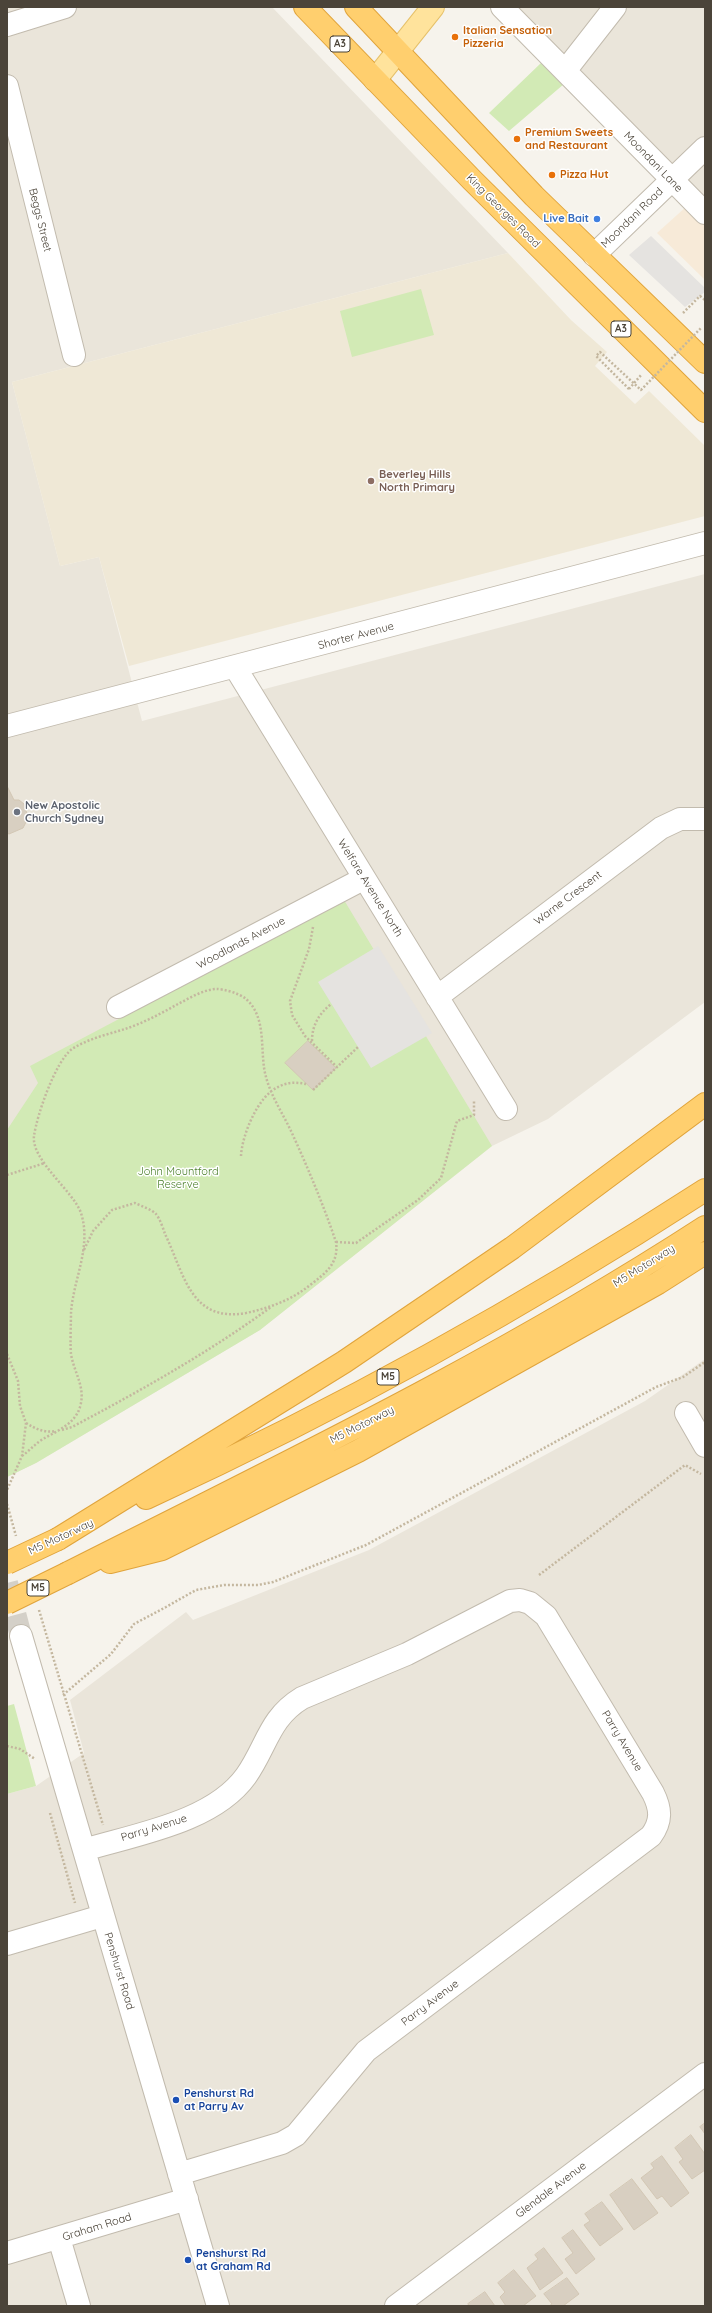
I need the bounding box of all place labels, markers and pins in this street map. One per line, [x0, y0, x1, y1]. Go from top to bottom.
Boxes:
place label: Italian Sensation Pizzeria [463, 24, 552, 50]
marker: Italian Sensation Pizzeria [450, 32, 460, 42]
place label: Premium Sweets and Restaurant [525, 126, 613, 152]
marker: Premium Sweets and Restaurant [512, 134, 522, 144]
place label: Pizza Hut [560, 168, 609, 182]
marker: Pizza Hut [547, 170, 557, 180]
place label: Live Bait [543, 212, 589, 226]
marker: Live Bait [592, 214, 602, 224]
place label: Beverley Hills North Primary [379, 468, 455, 494]
marker: Beverley Hills North Primary [366, 476, 376, 486]
place label: New Apostolic Church Sydney [25, 799, 104, 825]
marker: New Apostolic Church Sydney [12, 807, 22, 817]
place label: Penshurst Rd at Parry Av [184, 2087, 254, 2113]
marker: Penshurst Rd at Parry Av [171, 2095, 181, 2105]
place label: Penshurst Rd at Graham Rd [196, 2247, 271, 2273]
marker: Penshurst Rd at Graham Rd [183, 2255, 193, 2265]

